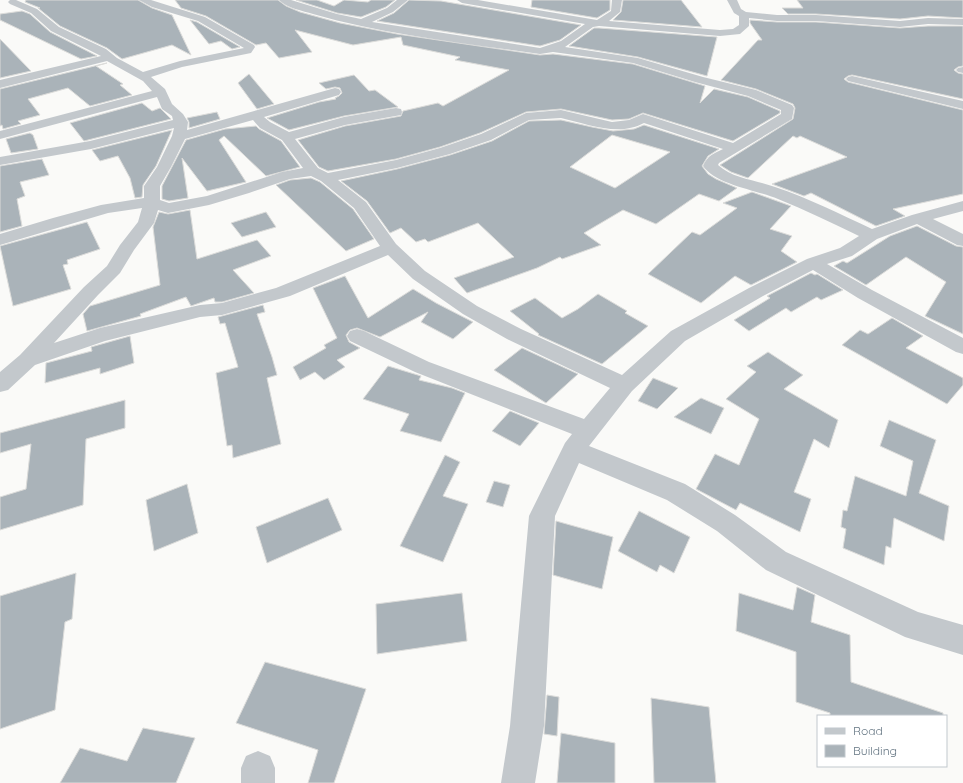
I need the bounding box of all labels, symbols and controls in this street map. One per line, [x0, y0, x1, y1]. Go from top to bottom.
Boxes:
legend [817, 715, 947, 767]
text: Road [853, 723, 883, 738]
text: Building [853, 743, 897, 758]

